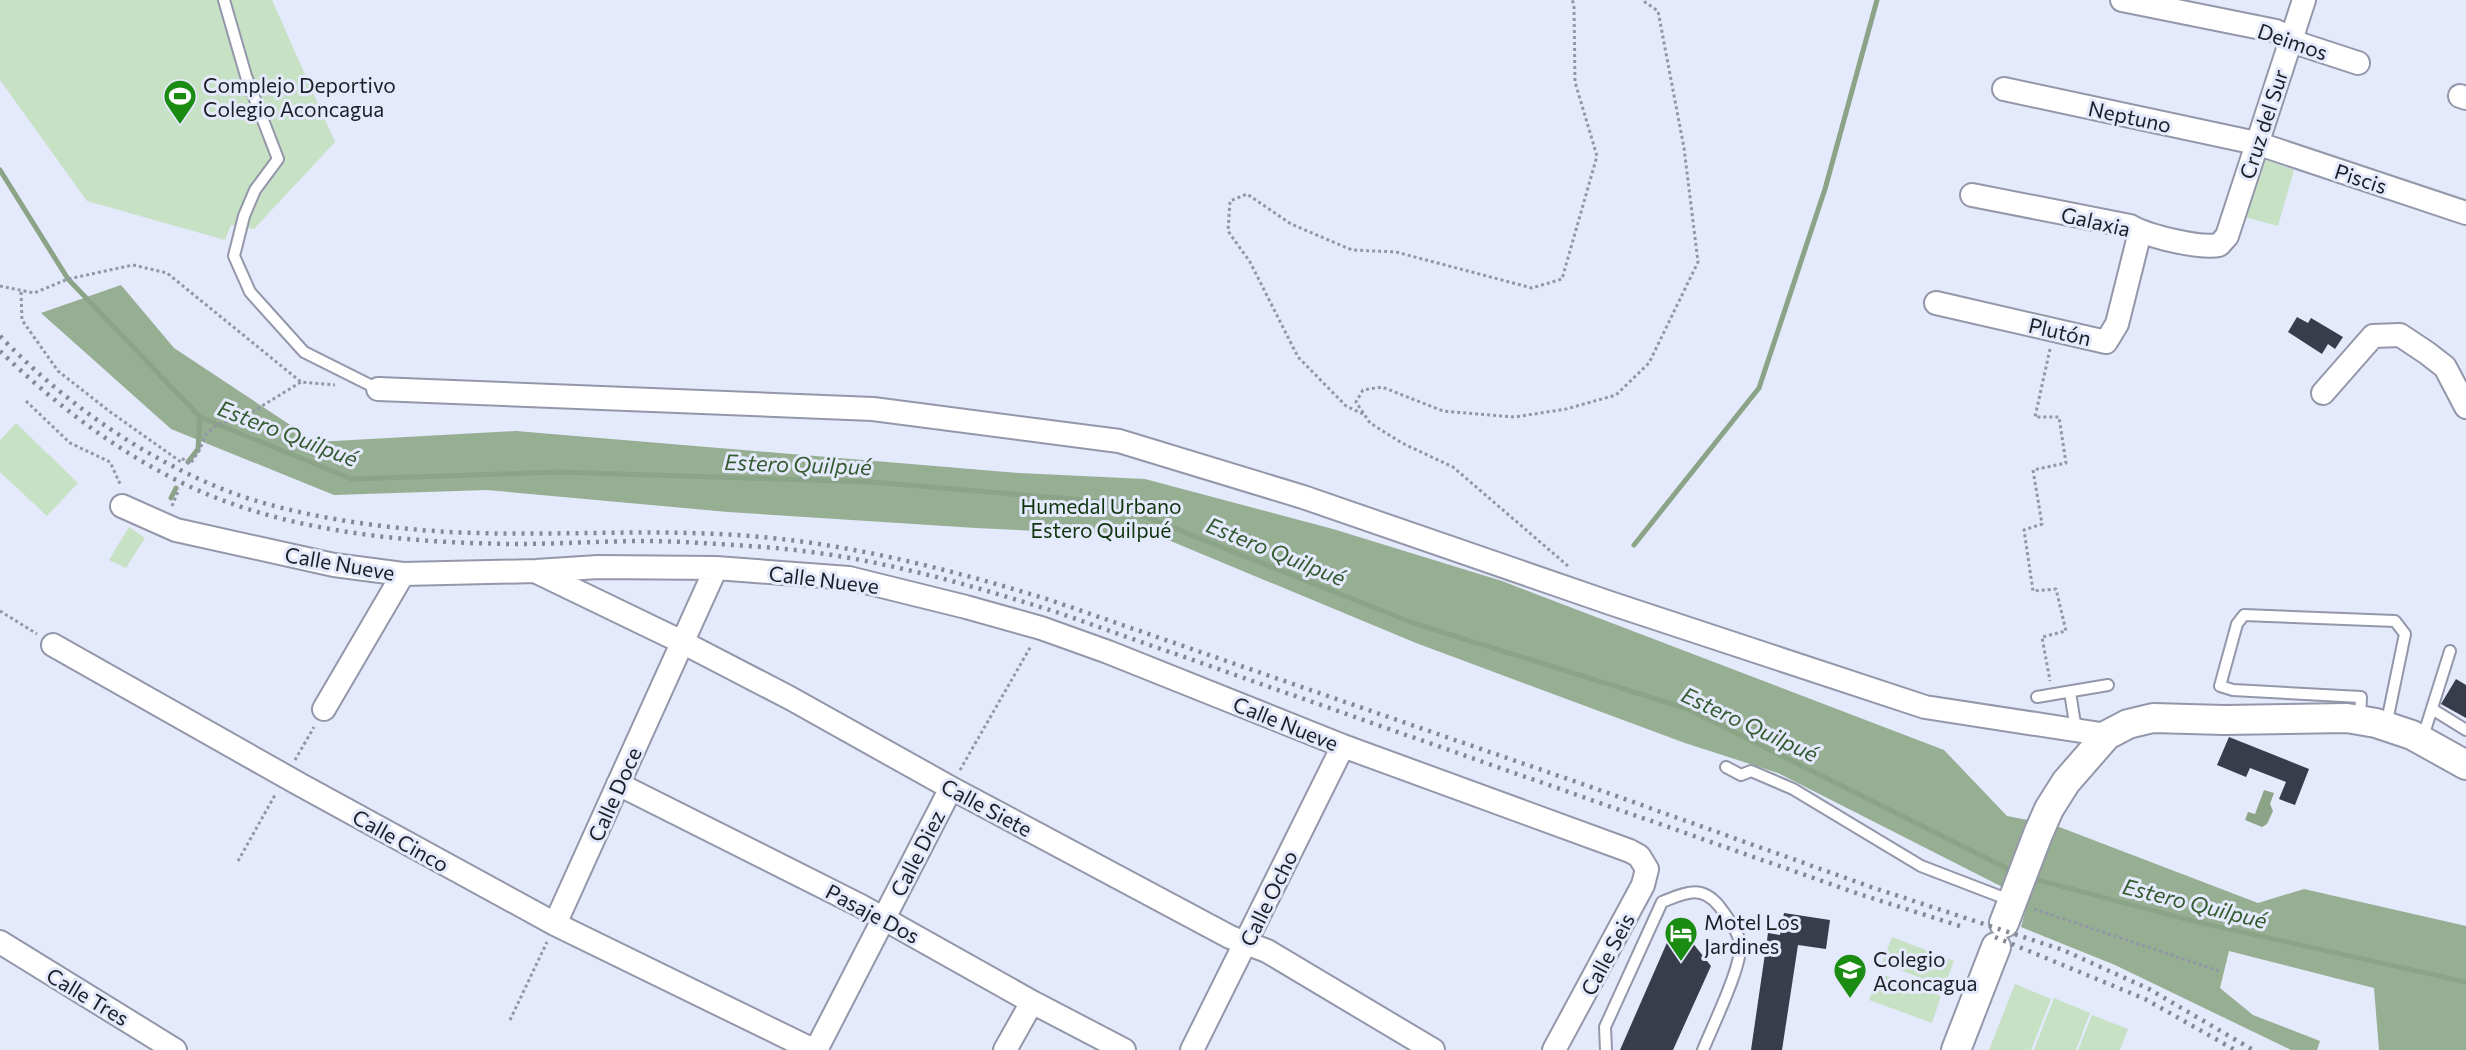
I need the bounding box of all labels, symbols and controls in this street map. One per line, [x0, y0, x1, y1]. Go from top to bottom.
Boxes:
street label: Deimos [2255, 17, 2331, 65]
street label: Cruz del Sur [2234, 66, 2292, 182]
place label: Complejo Deportivo Colegio Aconcagua [203, 72, 396, 121]
sports icon: Complejo Deportivo Colegio Aconcagua [162, 78, 198, 125]
street label: Neptuno [2086, 95, 2174, 137]
street label: Piscis [2332, 158, 2390, 198]
street label: Galaxia [2059, 201, 2133, 241]
street label: Plutón [2026, 312, 2094, 350]
water label: Estero Quilpué [214, 394, 362, 472]
water label: Estero Quilpué [724, 448, 873, 480]
park label: Humedal Urbano Estero Quilpué [1020, 493, 1182, 542]
water label: Estero Quilpué [1203, 511, 1350, 591]
street label: Calle Nueve [283, 541, 397, 585]
street label: Calle Nueve [767, 560, 881, 598]
water label: Estero Quilpué [1677, 681, 1823, 768]
street label: Calle Nueve [1230, 691, 1342, 755]
street label: Calle Doce [582, 743, 646, 845]
street label: Calle Siete [937, 773, 1037, 841]
street label: Calle Cinco [349, 803, 453, 877]
street label: Calle Diez [885, 806, 949, 900]
street label: Calle Ocho [1234, 846, 1302, 950]
water label: Estero Quilpué [2120, 872, 2270, 934]
street label: Pasaje Dos [822, 878, 924, 948]
street label: Calle Seis [1575, 909, 1639, 999]
place label: Motel Los Jardines [1704, 909, 1799, 958]
hotel icon: Motel Los Jardines [1663, 915, 1699, 962]
place label: Colegio Aconcagua [1873, 946, 1977, 995]
school or university icon: Colegio Aconcagua [1832, 952, 1868, 999]
street label: Calle Tres [42, 962, 134, 1030]

